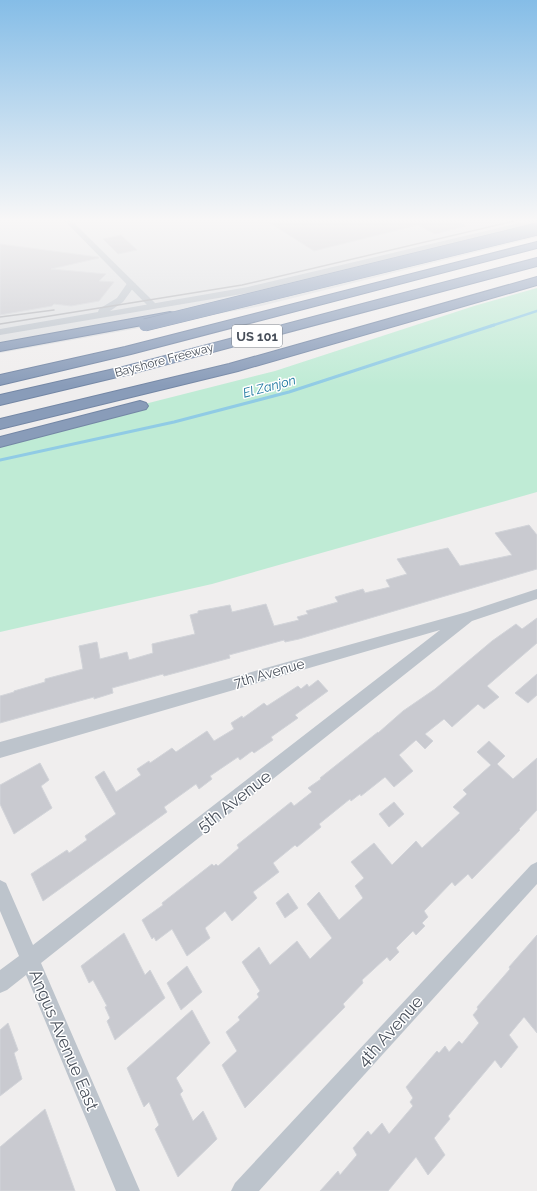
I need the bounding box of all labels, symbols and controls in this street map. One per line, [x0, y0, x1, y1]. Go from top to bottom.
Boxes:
road number: US 101 [232, 325, 282, 347]
street label: Bayshore Freeway [113, 340, 215, 380]
water label: El Zanjon [241, 372, 297, 401]
street label: 7th Avenue [232, 655, 306, 691]
street label: 5th Avenue [193, 766, 275, 836]
street label: Angus Avenue East [25, 966, 103, 1114]
street label: 4th Avenue [353, 991, 427, 1071]

